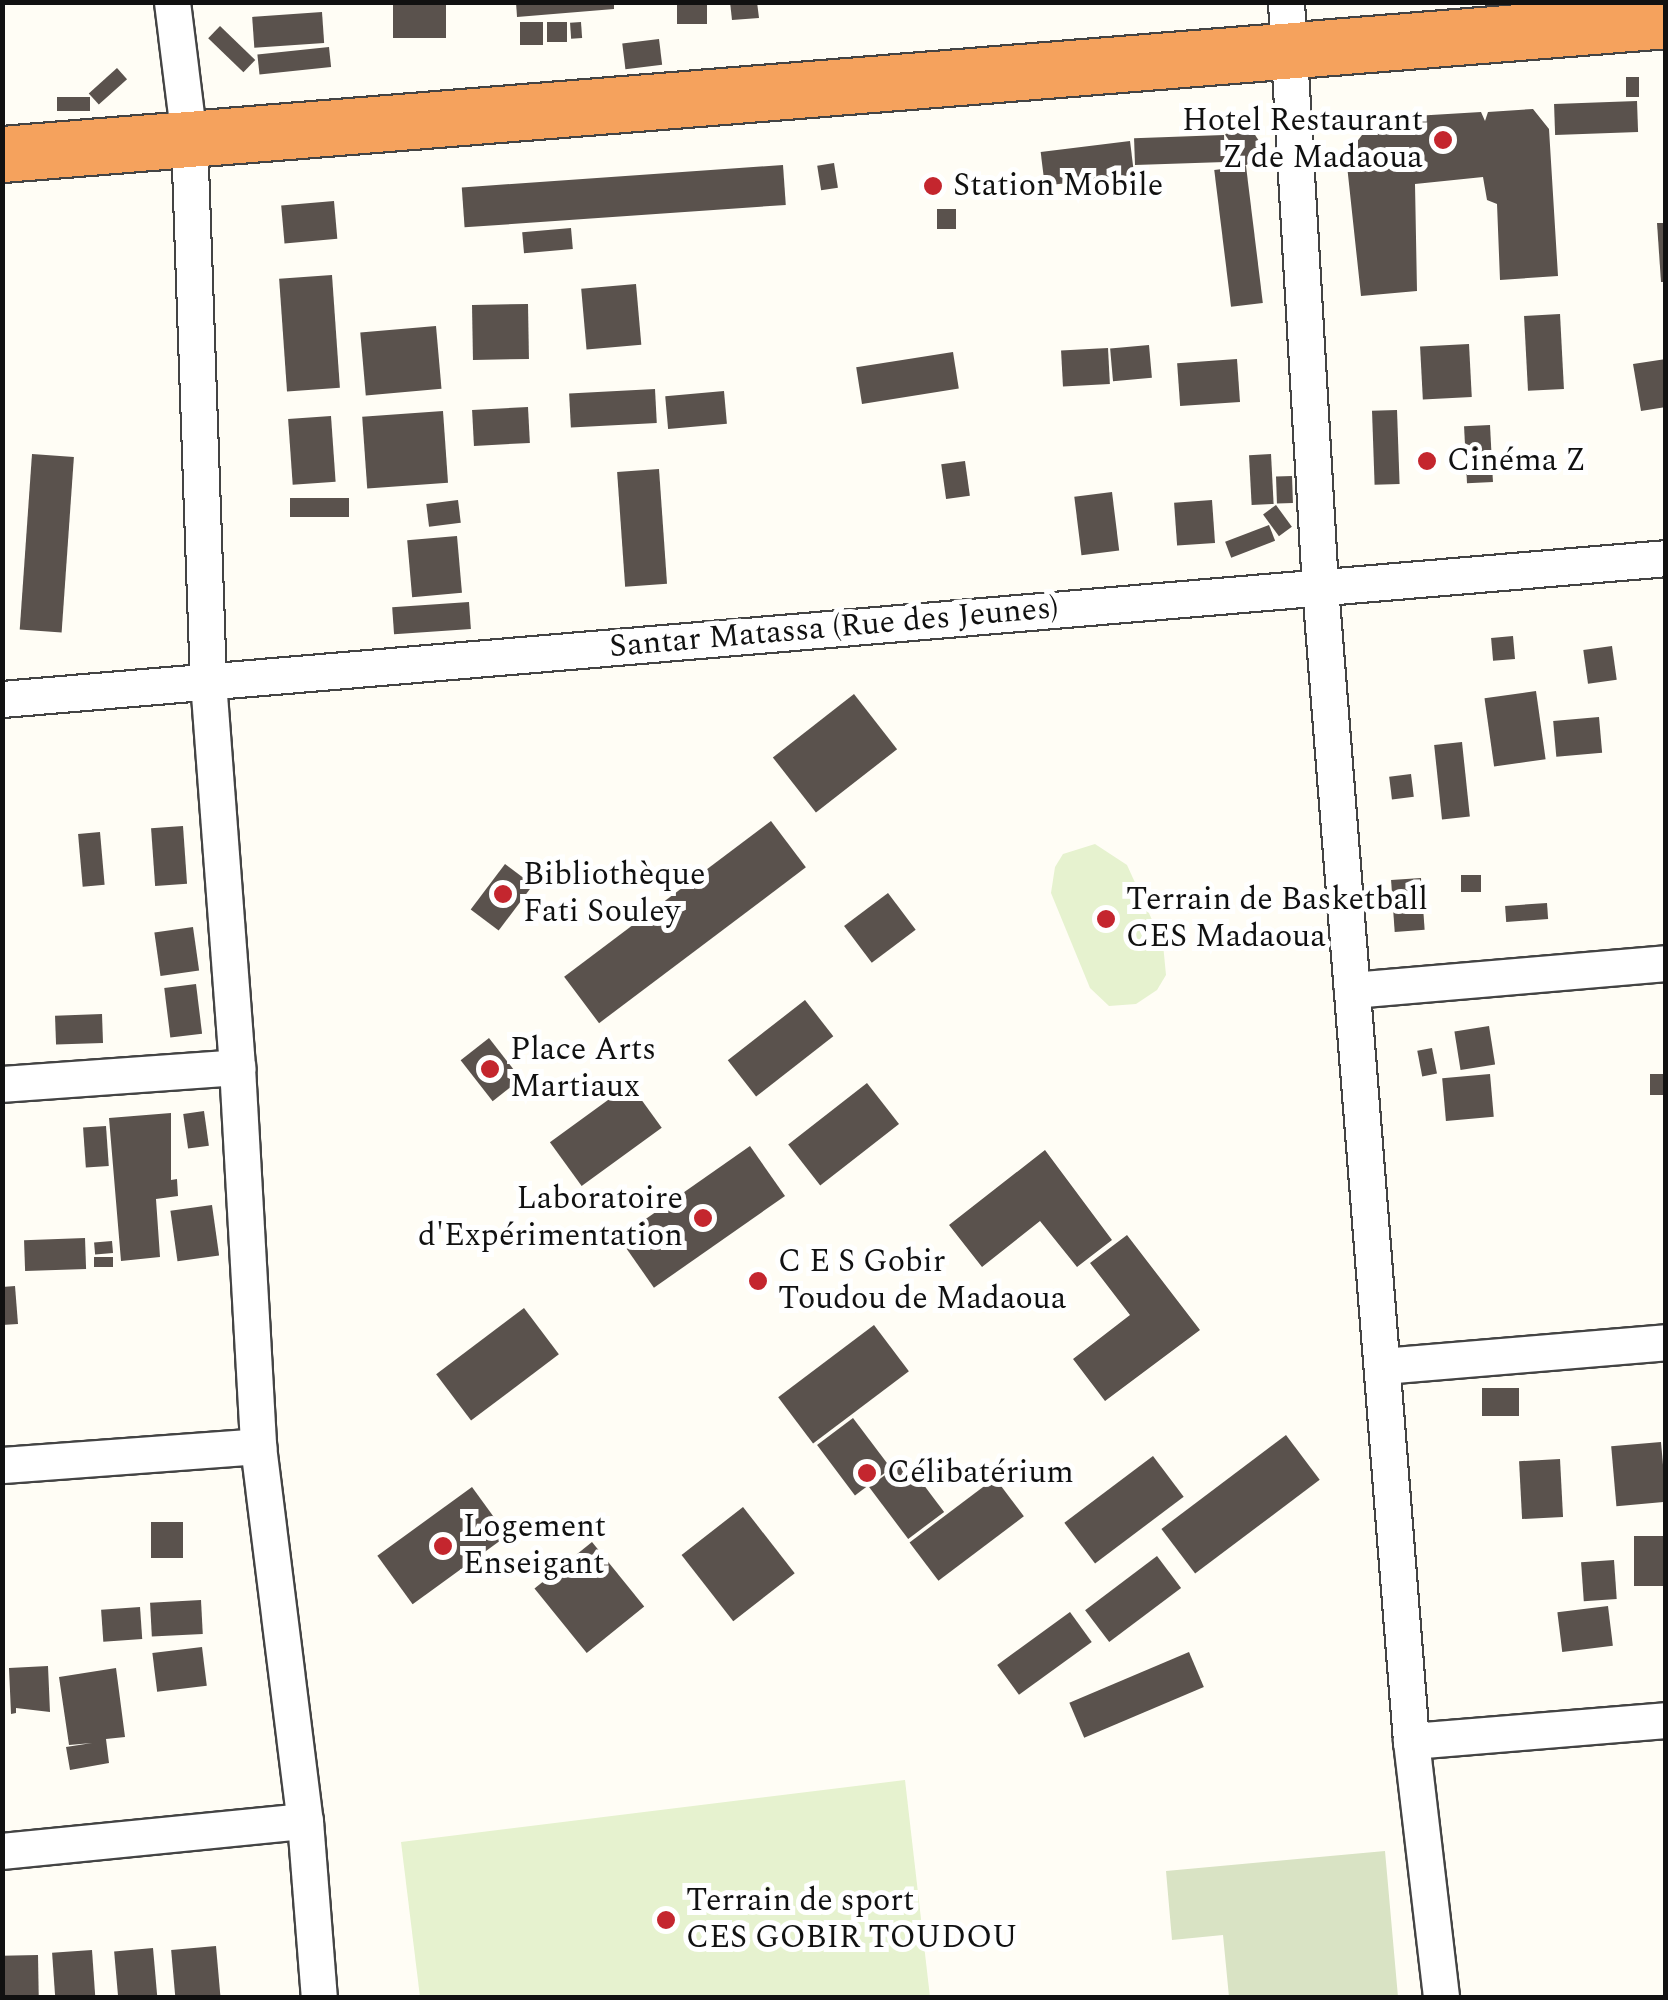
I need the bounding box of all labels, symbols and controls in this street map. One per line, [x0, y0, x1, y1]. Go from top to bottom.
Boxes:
place label: Hotel Restaurant Z de Madaoua [1182, 103, 1423, 178]
marker: Hotel Restaurant Z de Madaoua [1432, 129, 1454, 151]
place label: Station Mobile [953, 167, 1163, 205]
marker: Station Mobile [922, 175, 944, 197]
place label: Cinéma Z [1447, 442, 1586, 480]
marker: Cinéma Z [1416, 450, 1438, 472]
street label: Santar Matassa (Rue des Jeunes) [608, 589, 1060, 667]
place label: Bibliothèque Fati Souley [523, 857, 705, 932]
place label: Terrain de Basketball CES Madaoua [1126, 882, 1428, 957]
marker: Bibliothèque Fati Souley [492, 883, 514, 905]
marker: Terrain de Basketball CES Madaoua [1095, 908, 1117, 930]
place label: Place Arts Martiaux [510, 1032, 656, 1107]
marker: Place Arts Martiaux [479, 1058, 501, 1080]
place label: Laboratoire d'Expérimentation [418, 1181, 683, 1256]
marker: Laboratoire d'Expérimentation [692, 1207, 714, 1229]
place label: C E S Gobir Toudou de Madaoua [778, 1244, 1066, 1319]
marker: C E S Gobir Toudou de Madaoua [747, 1270, 769, 1292]
place label: Célibatérium [887, 1454, 1074, 1492]
marker: Célibatérium [856, 1462, 878, 1484]
place label: Logement Enseigant [463, 1509, 606, 1584]
marker: Logement Enseigant [432, 1535, 454, 1557]
place label: Terrain de sport CES GOBIR TOUDOU [686, 1883, 1018, 1958]
marker: Terrain de sport CES GOBIR TOUDOU [655, 1909, 677, 1931]

